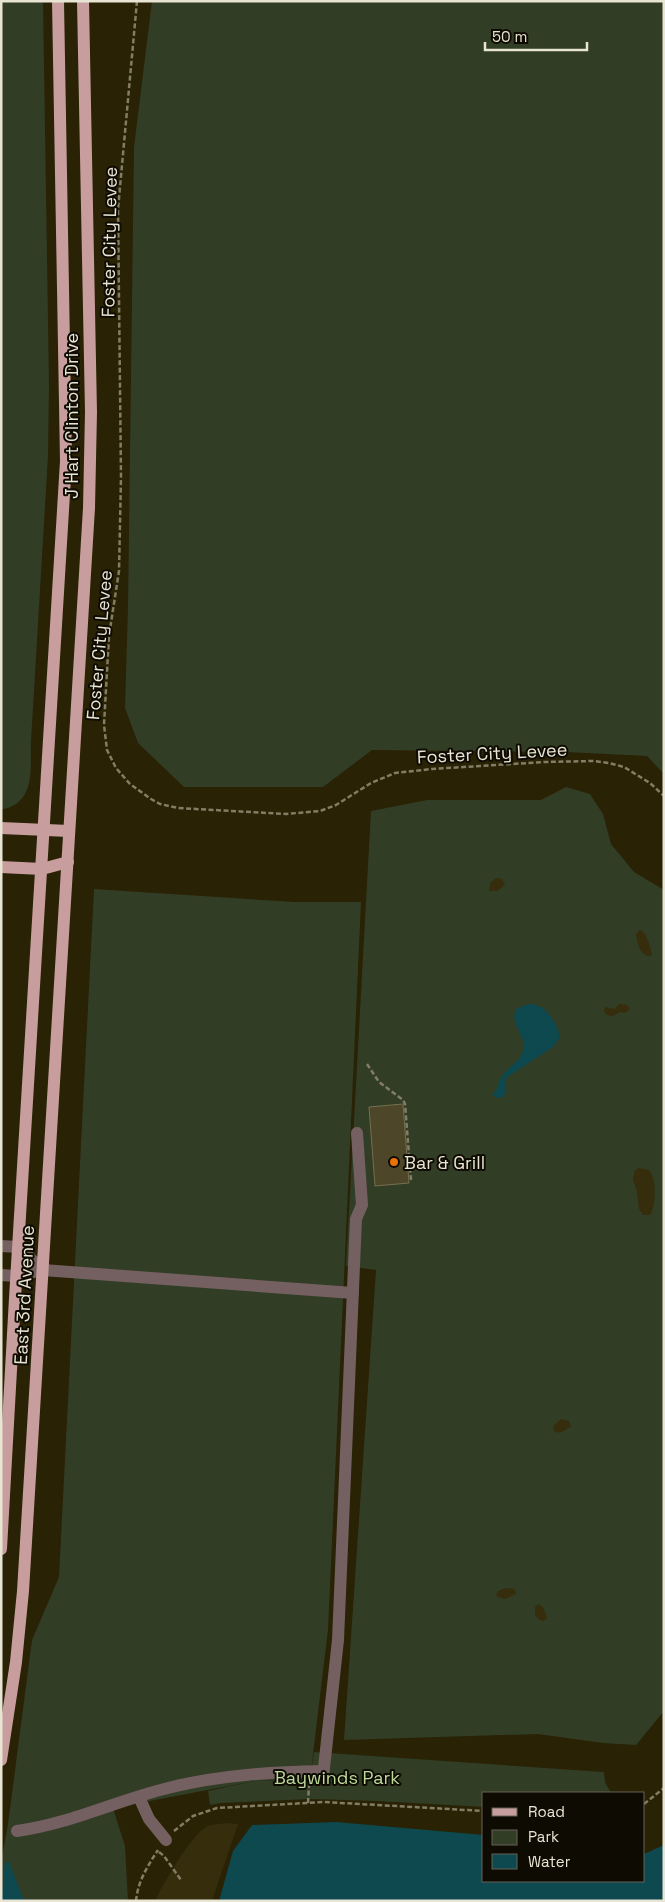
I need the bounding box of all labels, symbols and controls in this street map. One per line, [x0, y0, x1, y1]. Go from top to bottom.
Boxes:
scale bar [485, 20, 588, 52]
text: 50 m [492, 27, 527, 46]
street label: Foster City Levee [96, 166, 122, 318]
street label: J Hart Clinton Drive [60, 333, 83, 499]
street label: Foster City Levee [81, 569, 117, 721]
street label: Foster City Levee [416, 738, 568, 768]
place label: Bar & Grill [404, 1151, 485, 1174]
marker: Bar & Grill [388, 1156, 400, 1168]
street label: East 3rd Avenue [9, 1225, 39, 1365]
park label: Baywinds Park [274, 1766, 400, 1789]
legend [482, 1792, 645, 1882]
text: Road [528, 1802, 565, 1821]
text: Park [528, 1827, 559, 1846]
text: Water [528, 1852, 571, 1871]

